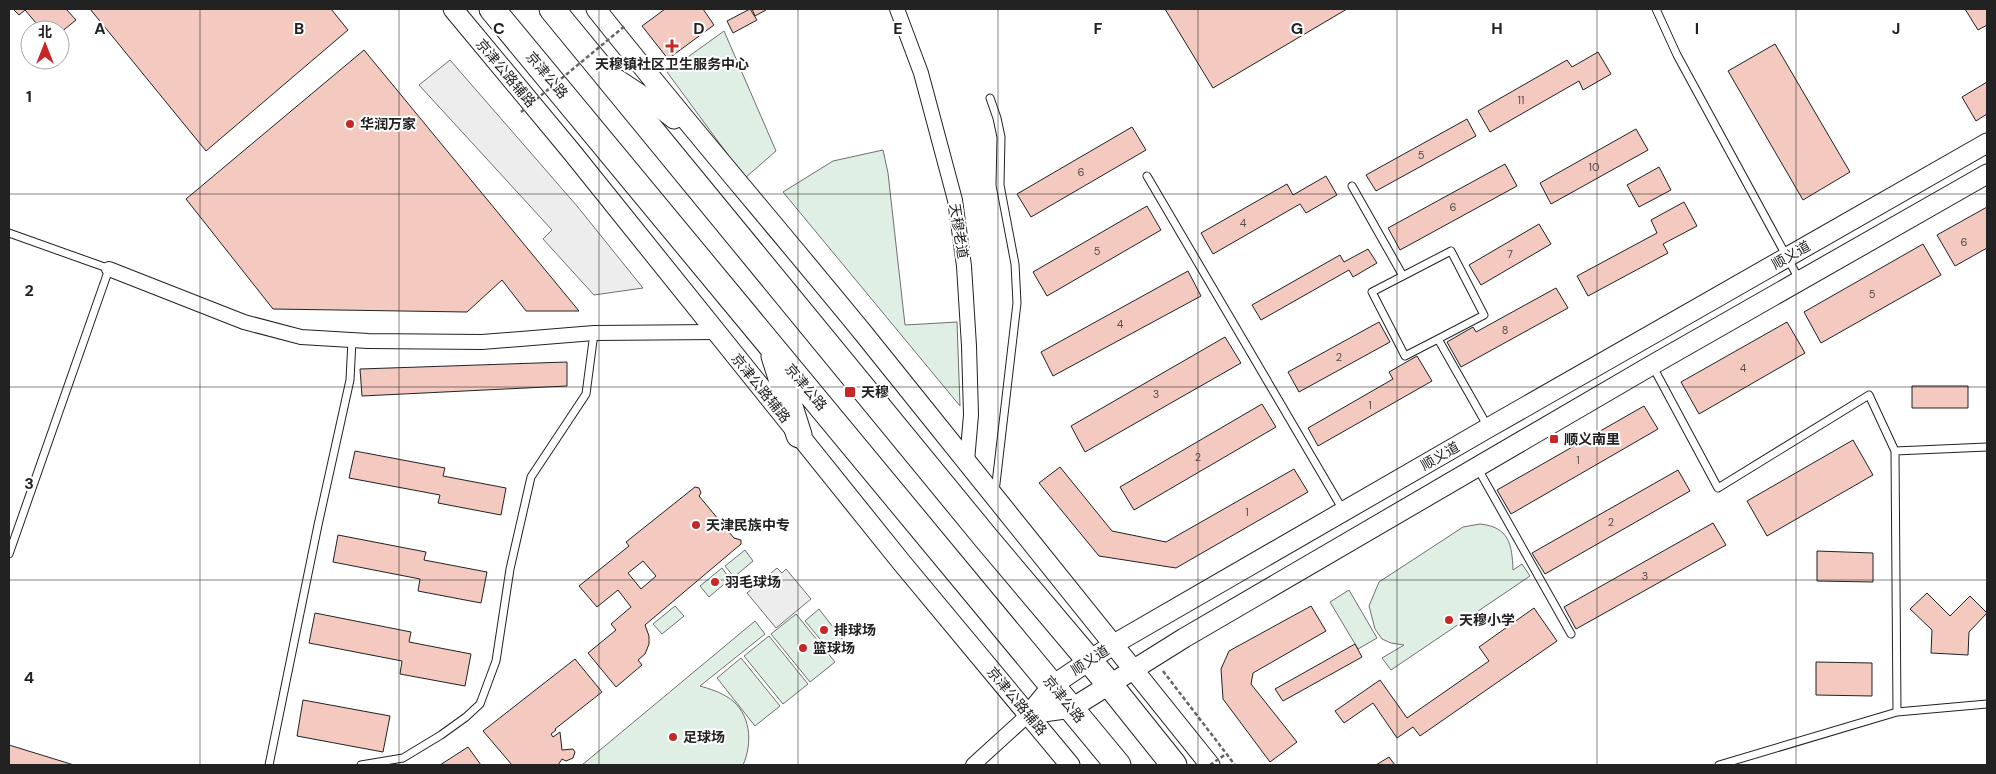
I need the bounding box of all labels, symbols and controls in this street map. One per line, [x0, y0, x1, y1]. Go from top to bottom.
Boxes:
text: A [94, 18, 106, 39]
text: B [294, 18, 304, 39]
text: C [493, 18, 505, 39]
text: D [693, 18, 705, 39]
text: E [893, 18, 903, 39]
text: F [1094, 18, 1103, 39]
text: G [1291, 18, 1303, 39]
text: H [1491, 18, 1503, 39]
text: I [1695, 18, 1699, 39]
text: J [1892, 18, 1900, 39]
north arrow [20, 20, 70, 70]
text: 北 [38, 23, 52, 41]
street label: 京津公路辅路 [472, 35, 540, 111]
marker: 天穆镇社区卫生服务中心 [665, 39, 679, 53]
street label: 京津公路 [522, 48, 572, 102]
place label: 天穆镇社区卫生服务中心 [595, 55, 749, 73]
text: 1 [26, 86, 32, 107]
house number: 11 [1518, 93, 1524, 107]
place label: 华润万家 [360, 115, 416, 133]
marker: 华润万家 [344, 118, 356, 130]
house number: 5 [1418, 148, 1425, 162]
house number: 10 [1589, 160, 1599, 174]
house number: 6 [1078, 165, 1085, 179]
house number: 6 [1450, 200, 1457, 214]
street label: 天穆老道 [946, 202, 972, 260]
house number: 4 [1240, 216, 1247, 230]
house number: 6 [1961, 235, 1968, 249]
street label: 顺义道 [1768, 237, 1814, 273]
house number: 5 [1094, 244, 1101, 258]
house number: 7 [1507, 247, 1513, 261]
text: 2 [24, 280, 34, 301]
house number: 5 [1869, 287, 1876, 301]
house number: 4 [1117, 317, 1124, 331]
house number: 8 [1502, 323, 1508, 337]
street label: 京津公路辅路 [728, 350, 794, 426]
house number: 2 [1336, 350, 1342, 364]
street label: 京津公路 [781, 360, 831, 414]
house number: 4 [1740, 361, 1747, 375]
place label: 天穆 [861, 383, 889, 401]
marker: 天穆 [843, 385, 857, 399]
house number: 3 [1153, 387, 1159, 401]
house number: 1 [1368, 398, 1372, 412]
place label: 顺义南里 [1564, 430, 1620, 448]
marker: 顺义南里 [1548, 433, 1560, 445]
street label: 顺义道 [1417, 438, 1463, 474]
house number: 2 [1195, 450, 1201, 464]
house number: 1 [1576, 453, 1580, 467]
text: 3 [24, 473, 34, 494]
house number: 1 [1245, 505, 1249, 519]
house number: 2 [1608, 515, 1614, 529]
place label: 天津民族中专 [706, 516, 790, 534]
marker: 天津民族中专 [690, 519, 702, 531]
house number: 3 [1642, 569, 1648, 583]
place label: 羽毛球场 [725, 573, 781, 591]
marker: 羽毛球场 [709, 576, 721, 588]
place label: 天穆小学 [1459, 611, 1515, 629]
marker: 天穆小学 [1443, 614, 1455, 626]
place label: 排球场 [834, 621, 876, 639]
marker: 排球场 [818, 624, 830, 636]
place label: 篮球场 [813, 639, 855, 657]
street label: 顺义道 [1067, 641, 1113, 679]
marker: 篮球场 [797, 642, 809, 654]
street label: 京津公路辅路 [983, 663, 1051, 739]
text: 4 [24, 667, 34, 688]
street label: 京津公路 [1039, 672, 1089, 726]
place label: 足球场 [683, 728, 725, 746]
marker: 足球场 [667, 731, 679, 743]

